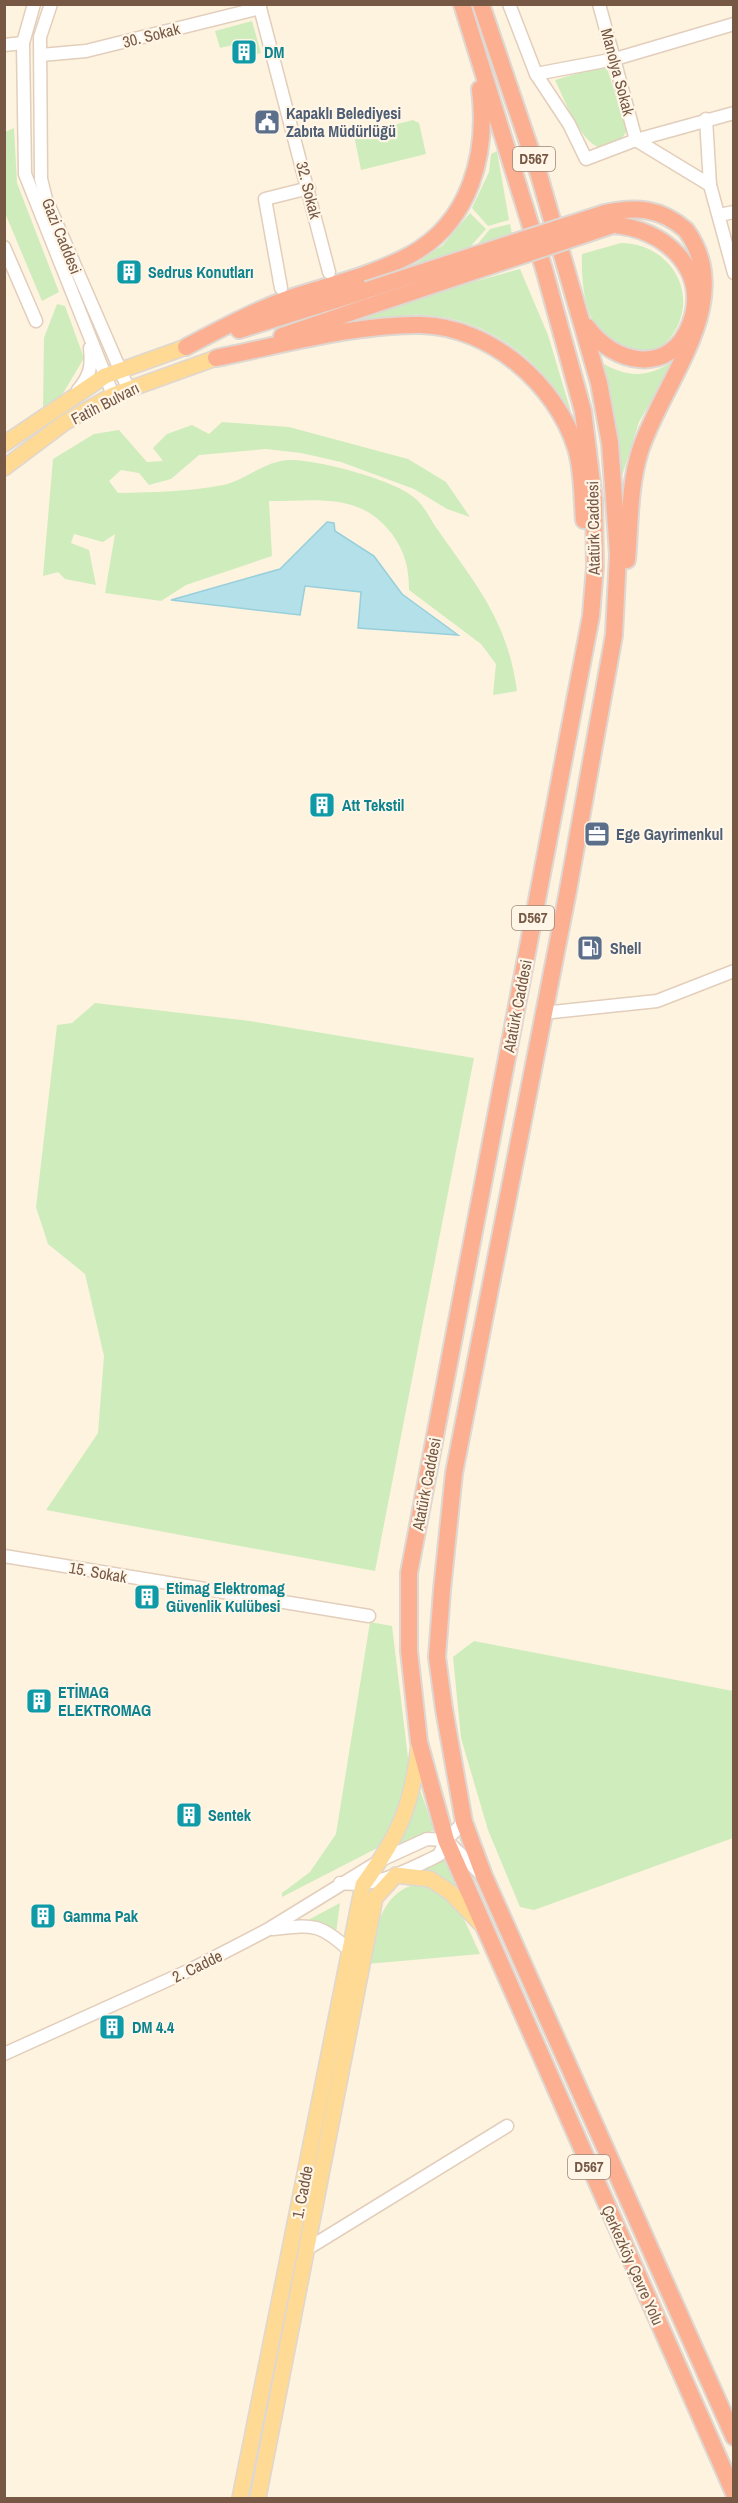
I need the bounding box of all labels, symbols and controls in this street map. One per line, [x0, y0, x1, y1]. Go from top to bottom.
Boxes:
street label: 30. Sokak [120, 17, 182, 53]
street label: Manolya Sokak [596, 26, 640, 119]
building icon: DM [229, 37, 259, 67]
place label: DM [264, 41, 284, 63]
place label: Kapaklı Belediyesi Zabıta Müdürlüğü [286, 102, 401, 142]
public building icon: Kapaklı Belediyesi Zabıta Müdürlüğü [252, 107, 282, 137]
road number: D567 [513, 147, 555, 171]
street label: 32. Sokak [291, 159, 327, 221]
street label: Gazi Caddesi [37, 195, 87, 277]
building icon: Sedrus Konutları [114, 257, 144, 287]
place label: Sedrus Konutları [148, 261, 254, 283]
street label: Fatih Bulvarı [67, 376, 143, 430]
street label: Atatürk Caddesi [581, 481, 605, 576]
building icon: Att Tekstil [307, 790, 337, 820]
place label: Att Tekstil [342, 794, 404, 816]
office icon: Ege Gayrimenkul [582, 819, 612, 849]
place label: Ege Gayrimenkul [616, 823, 723, 845]
road number: D567 [512, 906, 554, 930]
fuel station icon: Shell [575, 933, 605, 963]
place label: Shell [610, 937, 641, 959]
street label: Atatürk Caddesi [497, 958, 537, 1055]
street label: Atatürk Caddesi [406, 1436, 446, 1533]
street label: 15. Sokak [67, 1556, 129, 1588]
place label: Etimag Elektromag Güvenlik Kulübesi [166, 1577, 285, 1617]
building icon: Etimag Elektromag Güvenlik Kulübesi [132, 1582, 162, 1612]
place label: ETİMAG ELEKTROMAG [58, 1681, 151, 1721]
building icon: ETİMAG ELEKTROMAG [24, 1686, 54, 1716]
building icon: Sentek [174, 1800, 204, 1830]
place label: Sentek [208, 1804, 252, 1826]
building icon: Gamma Pak [28, 1901, 58, 1931]
place label: Gamma Pak [63, 1905, 139, 1927]
street label: 2. Cadde [168, 1944, 226, 1988]
building icon: DM 4.4 [97, 2012, 127, 2042]
place label: DM 4.4 [132, 2016, 175, 2038]
road number: D567 [568, 2155, 610, 2179]
street label: 1. Cadde [286, 2164, 318, 2220]
street label: Çerkezköy Çevre Yolu [597, 2201, 669, 2329]

